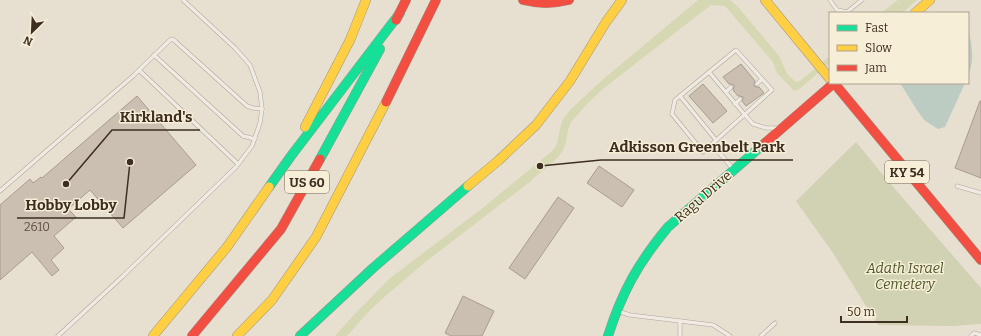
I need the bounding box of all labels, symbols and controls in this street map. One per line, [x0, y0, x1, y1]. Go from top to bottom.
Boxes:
north arrow [12, 12, 52, 52]
legend [829, 12, 969, 84]
text: Fast [865, 21, 889, 35]
text: N [21, 33, 35, 48]
text: Slow [865, 41, 892, 55]
text: Jam [864, 61, 887, 75]
callout: Kirkland's [112, 103, 200, 130]
text: Kirkland's [120, 108, 192, 126]
callout: Adkisson Greenbelt Park [601, 133, 793, 160]
text: Adkisson Greenbelt Park [609, 138, 785, 156]
road number: KY 54 [885, 161, 929, 183]
street label: Ragu Drive [671, 167, 735, 226]
road number: US 60 [285, 171, 329, 193]
callout: Hobby Lobby [17, 191, 124, 218]
text: Hobby Lobby [25, 196, 117, 214]
house number: 2610 [24, 220, 50, 234]
park label: Adath Israel Cemetery [865, 260, 944, 293]
scale bar [841, 298, 907, 324]
text: 50 m [847, 305, 876, 319]

